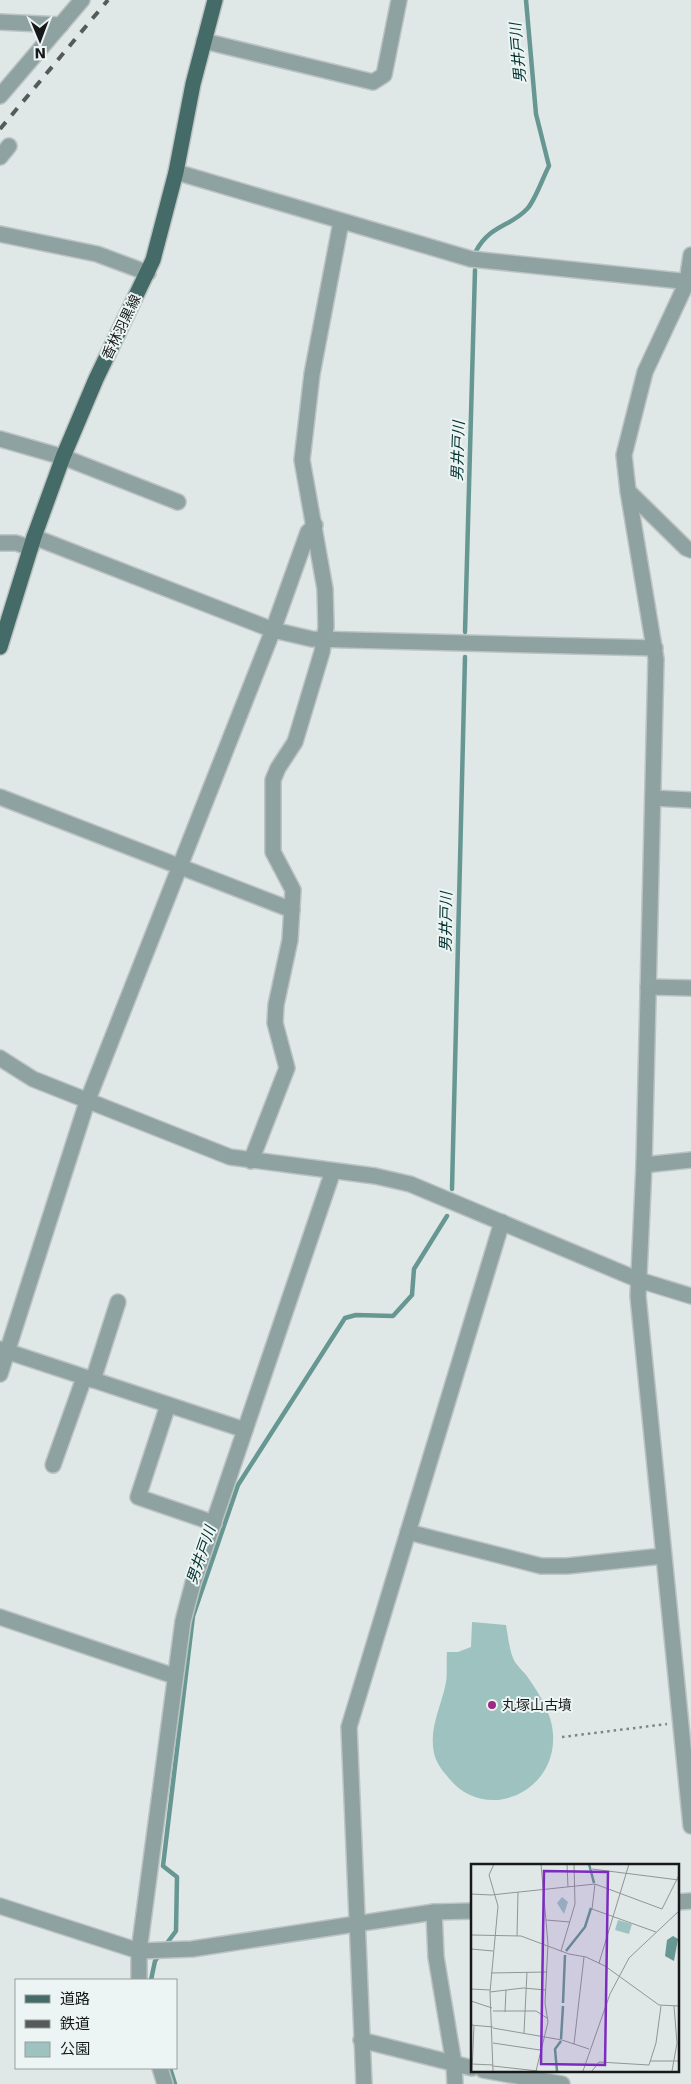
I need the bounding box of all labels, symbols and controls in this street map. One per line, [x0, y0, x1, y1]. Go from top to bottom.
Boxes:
north arrow [15, 15, 65, 65]
water label: 男井戸川 [506, 20, 530, 84]
text: N [34, 45, 46, 61]
street label: 香林羽黒線 [98, 292, 144, 362]
water label: 男井戸川 [448, 419, 468, 481]
water label: 男井戸川 [436, 890, 456, 952]
water label: 男井戸川 [183, 1522, 220, 1586]
place label: 丸塚山古墳 [502, 1697, 572, 1713]
marker: 丸塚山古墳 [486, 1699, 498, 1711]
inset map [471, 1864, 678, 2072]
legend [15, 1979, 178, 2069]
text: 道路 [60, 1990, 90, 2008]
text: 鉄道 [60, 2015, 90, 2033]
text: 公園 [60, 2040, 90, 2058]

